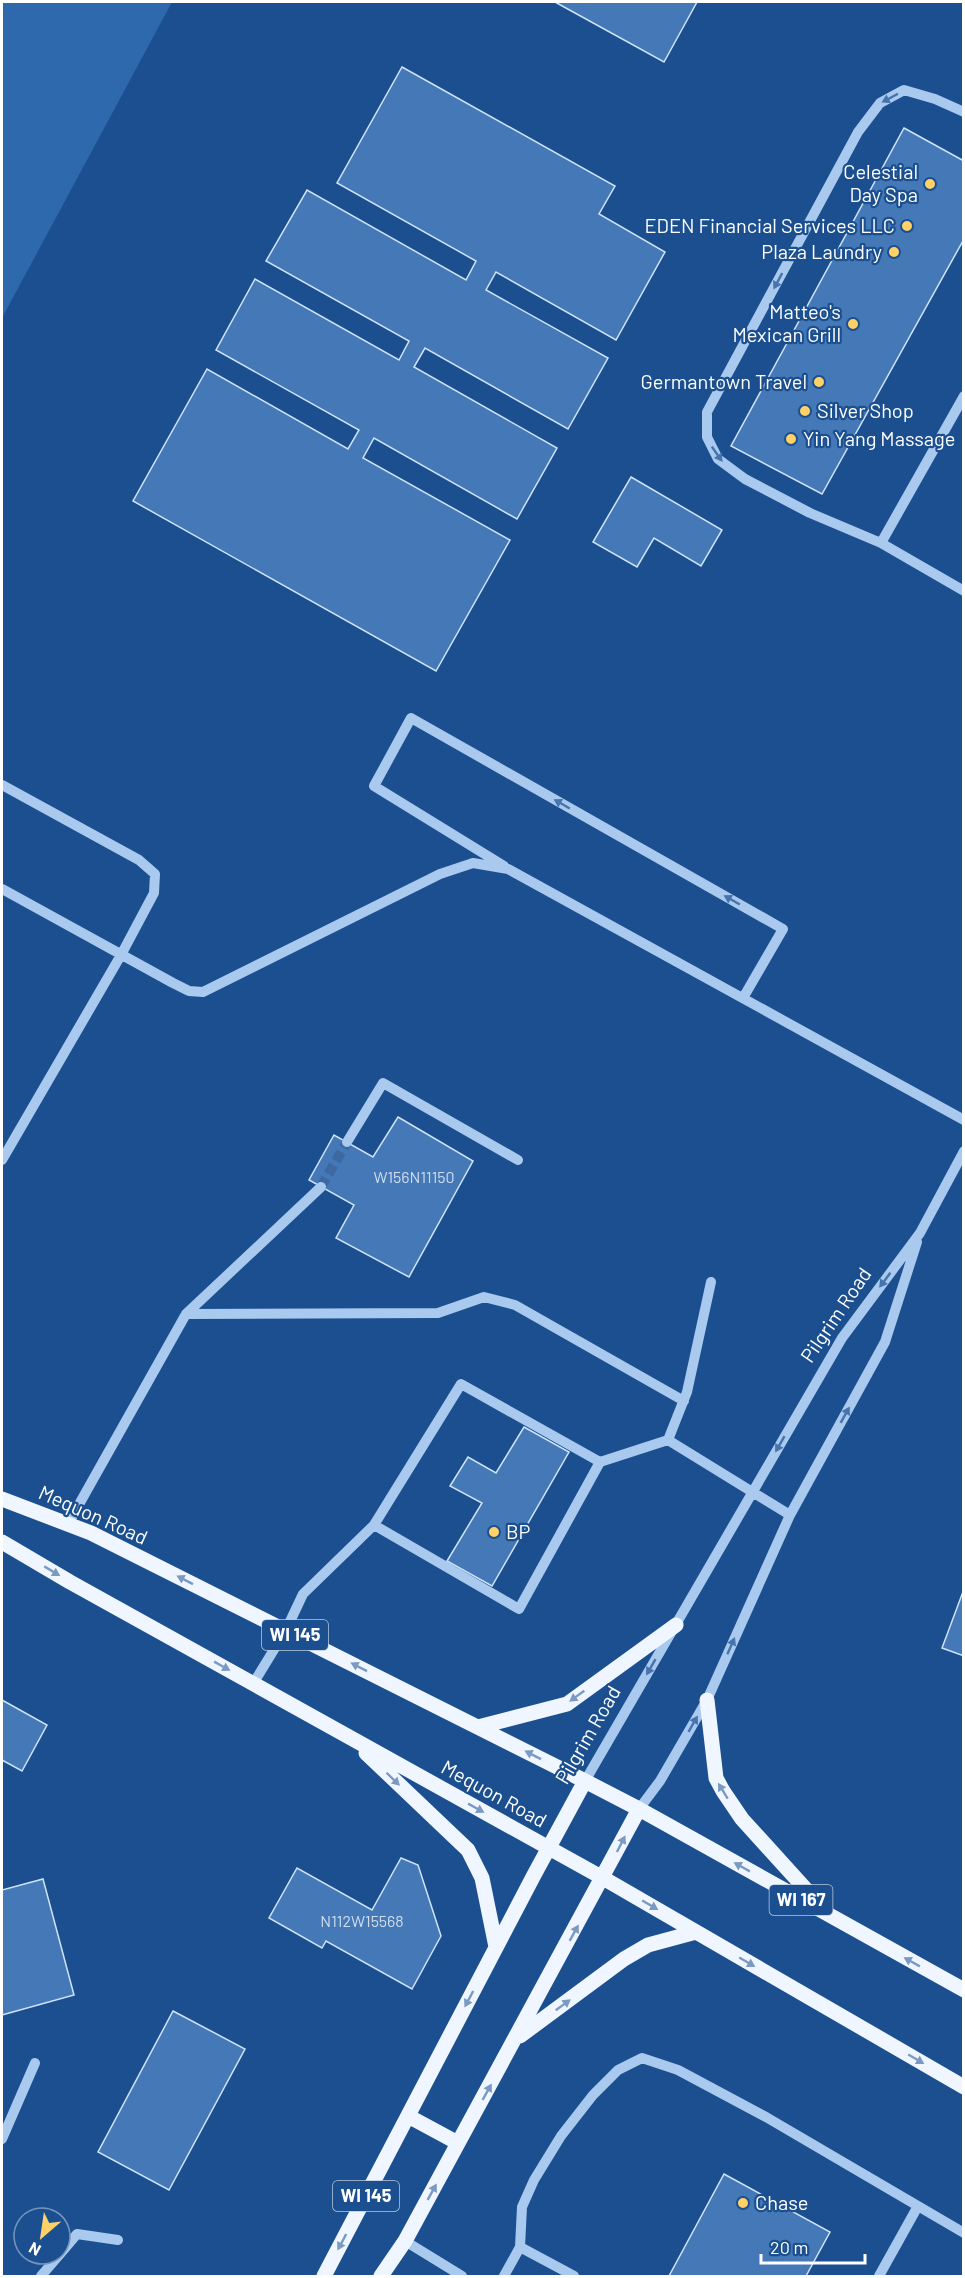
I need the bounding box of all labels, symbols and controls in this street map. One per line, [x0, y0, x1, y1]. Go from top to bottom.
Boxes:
one-way arrow [881, 93, 898, 103]
place label: Celestial Day Spa [843, 159, 918, 206]
marker: Celestial Day Spa [923, 177, 937, 191]
place label: EDEN Financial Services LLC [644, 213, 895, 237]
marker: EDEN Financial Services LLC [900, 219, 914, 233]
place label: Plaza Laundry [761, 239, 882, 263]
marker: Plaza Laundry [887, 245, 901, 259]
one-way arrow [773, 272, 783, 289]
place label: Matteo's Mexican Grill [732, 299, 841, 346]
marker: Matteo's Mexican Grill [846, 317, 860, 331]
place label: Germantown Travel [641, 369, 807, 393]
marker: Germantown Travel [812, 375, 826, 389]
place label: Silver Shop [817, 398, 914, 422]
marker: Silver Shop [798, 404, 812, 418]
place label: Yin Yang Massage [803, 426, 955, 450]
marker: Yin Yang Massage [784, 432, 798, 446]
one-way arrow [711, 446, 723, 462]
one-way arrow [553, 799, 570, 809]
one-way arrow [723, 895, 740, 905]
house number: W156N11150 [373, 1167, 455, 1186]
street label: Pilgrim Road [795, 1262, 876, 1366]
one-way arrow [879, 1271, 891, 1287]
one-way arrow [840, 1406, 850, 1423]
one-way arrow [775, 1436, 786, 1452]
street label: Mequon Road [35, 1479, 152, 1549]
place label: BP [506, 1519, 531, 1543]
marker: BP [487, 1525, 501, 1539]
one-way arrow [44, 1566, 60, 1577]
one-way arrow [176, 1575, 193, 1584]
road number: WI 145 [262, 1620, 328, 1650]
one-way arrow [726, 1637, 736, 1655]
one-way arrow [646, 1659, 657, 1675]
one-way arrow [214, 1661, 230, 1672]
one-way arrow [350, 1662, 367, 1672]
street label: Pilgrim Road [549, 1681, 625, 1788]
one-way arrow [570, 1690, 586, 1702]
one-way arrow [688, 1715, 698, 1732]
one-way arrow [524, 1750, 541, 1760]
street label: Mequon Road [438, 1754, 551, 1832]
one-way arrow [386, 1772, 401, 1786]
one-way arrow [718, 1782, 728, 1799]
one-way arrow [467, 1803, 484, 1813]
one-way arrow [616, 1835, 626, 1852]
one-way arrow [733, 1862, 750, 1872]
road number: WI 167 [770, 1885, 832, 1915]
one-way arrow [642, 1900, 658, 1911]
house number: N112W15568 [320, 1911, 404, 1930]
one-way arrow [569, 1924, 579, 1941]
one-way arrow [739, 1957, 756, 1967]
one-way arrow [904, 1957, 921, 1967]
one-way arrow [464, 1991, 474, 2008]
one-way arrow [555, 1999, 570, 2011]
one-way arrow [908, 2054, 924, 2065]
one-way arrow [482, 2083, 492, 2100]
road number: WI 145 [333, 2181, 399, 2211]
one-way arrow [427, 2183, 437, 2200]
place label: Chase [755, 2190, 808, 2214]
marker: Chase [736, 2196, 750, 2210]
north arrow [12, 2206, 72, 2266]
scale bar [761, 2227, 864, 2265]
one-way arrow [337, 2234, 347, 2251]
text: 20 m [770, 2236, 808, 2258]
text: N [25, 2239, 44, 2260]

